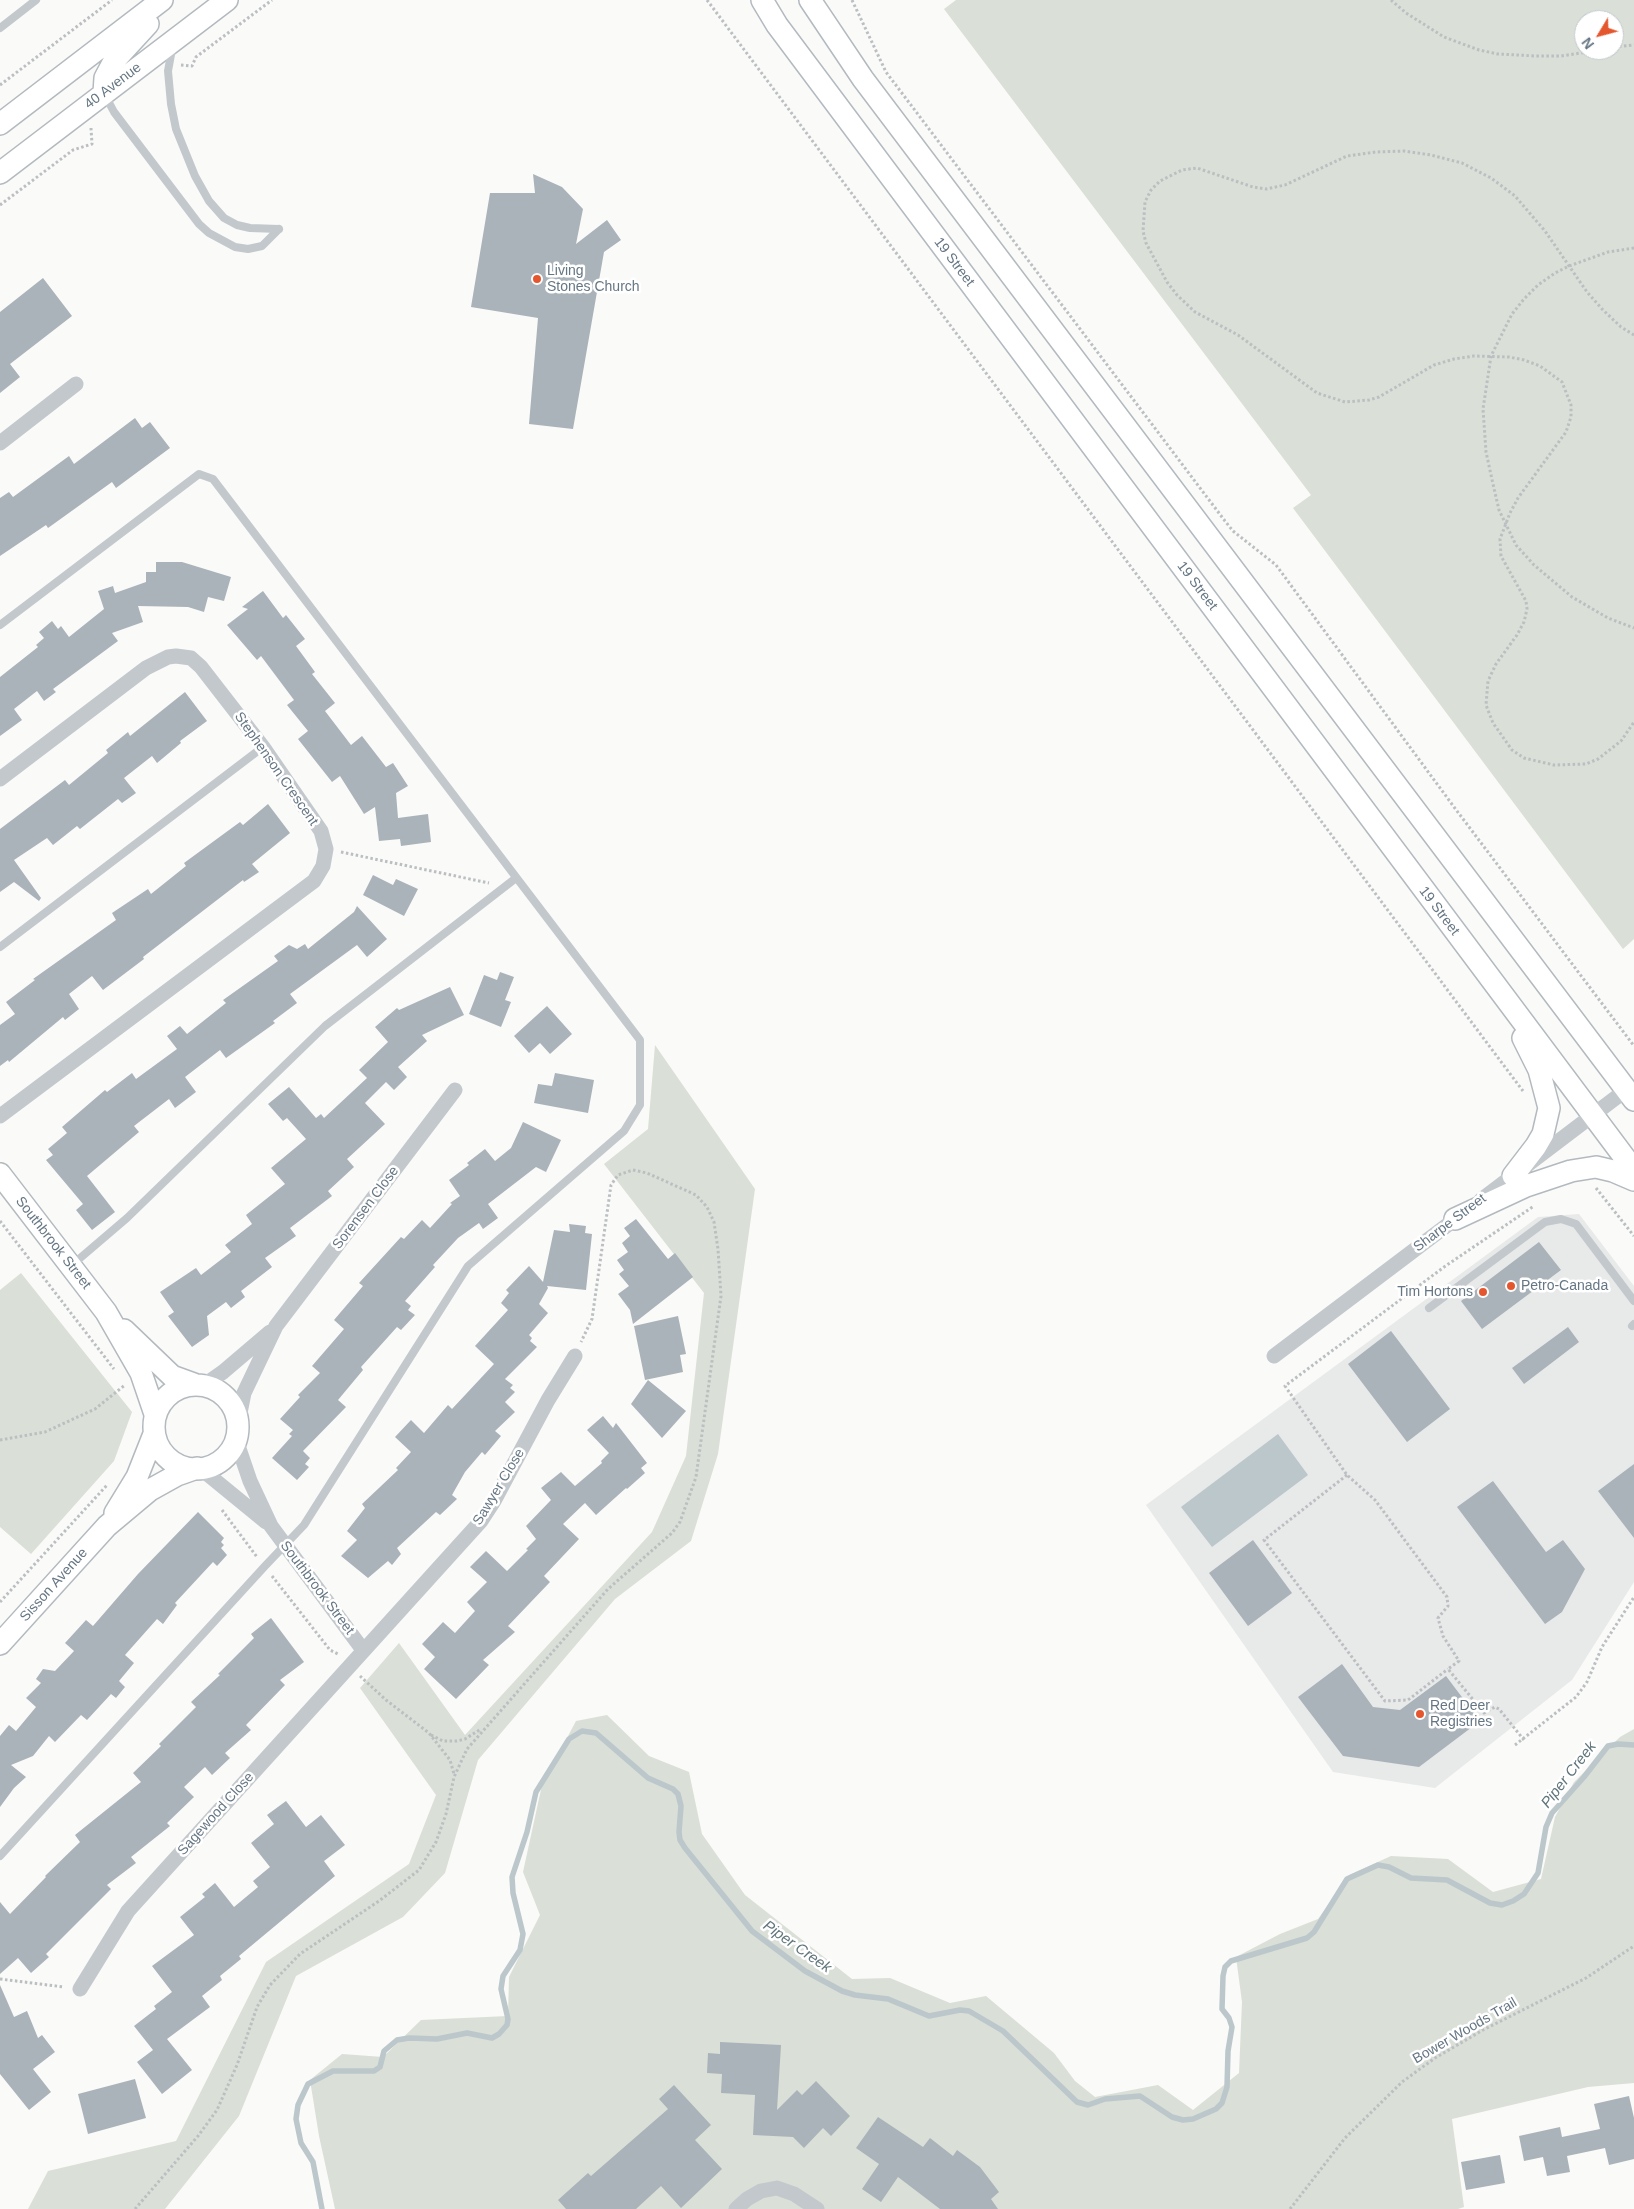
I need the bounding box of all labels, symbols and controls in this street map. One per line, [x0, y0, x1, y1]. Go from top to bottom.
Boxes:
north arrow [1574, 10, 1624, 60]
text: N [1578, 35, 1597, 52]
street label: 40 Avenue [81, 59, 145, 113]
street label: 19 Street [930, 234, 978, 290]
place label: Living Stones Church [547, 263, 640, 296]
marker: Living Stones Church [531, 273, 543, 285]
street label: 19 Street [1173, 558, 1221, 614]
street label: Stephenson Crescent [231, 709, 321, 829]
street label: 19 Street [1415, 883, 1463, 939]
street label: Sorensen Close [329, 1163, 403, 1253]
street label: Sharpe Street [1410, 1190, 1490, 1256]
street label: Southbrook Street [12, 1193, 94, 1293]
place label: Petro-Canada [1521, 1278, 1608, 1294]
marker: Petro-Canada [1505, 1280, 1517, 1292]
place label: Tim Hortons [1397, 1284, 1473, 1300]
marker: Tim Hortons [1477, 1286, 1489, 1298]
street label: Sawyer Close [470, 1446, 528, 1528]
street label: Southbrook Street [276, 1538, 358, 1638]
street label: Sisson Avenue [17, 1545, 91, 1625]
place label: Red Deer Registries [1430, 1698, 1492, 1730]
marker: Red Deer Registries [1414, 1708, 1426, 1720]
water label: Piper Creek [1538, 1738, 1600, 1812]
street label: Sagewood Close [174, 1769, 258, 1859]
water label: Piper Creek [759, 1917, 835, 1977]
street label: Bower Woods Trail [1410, 1994, 1520, 2068]

